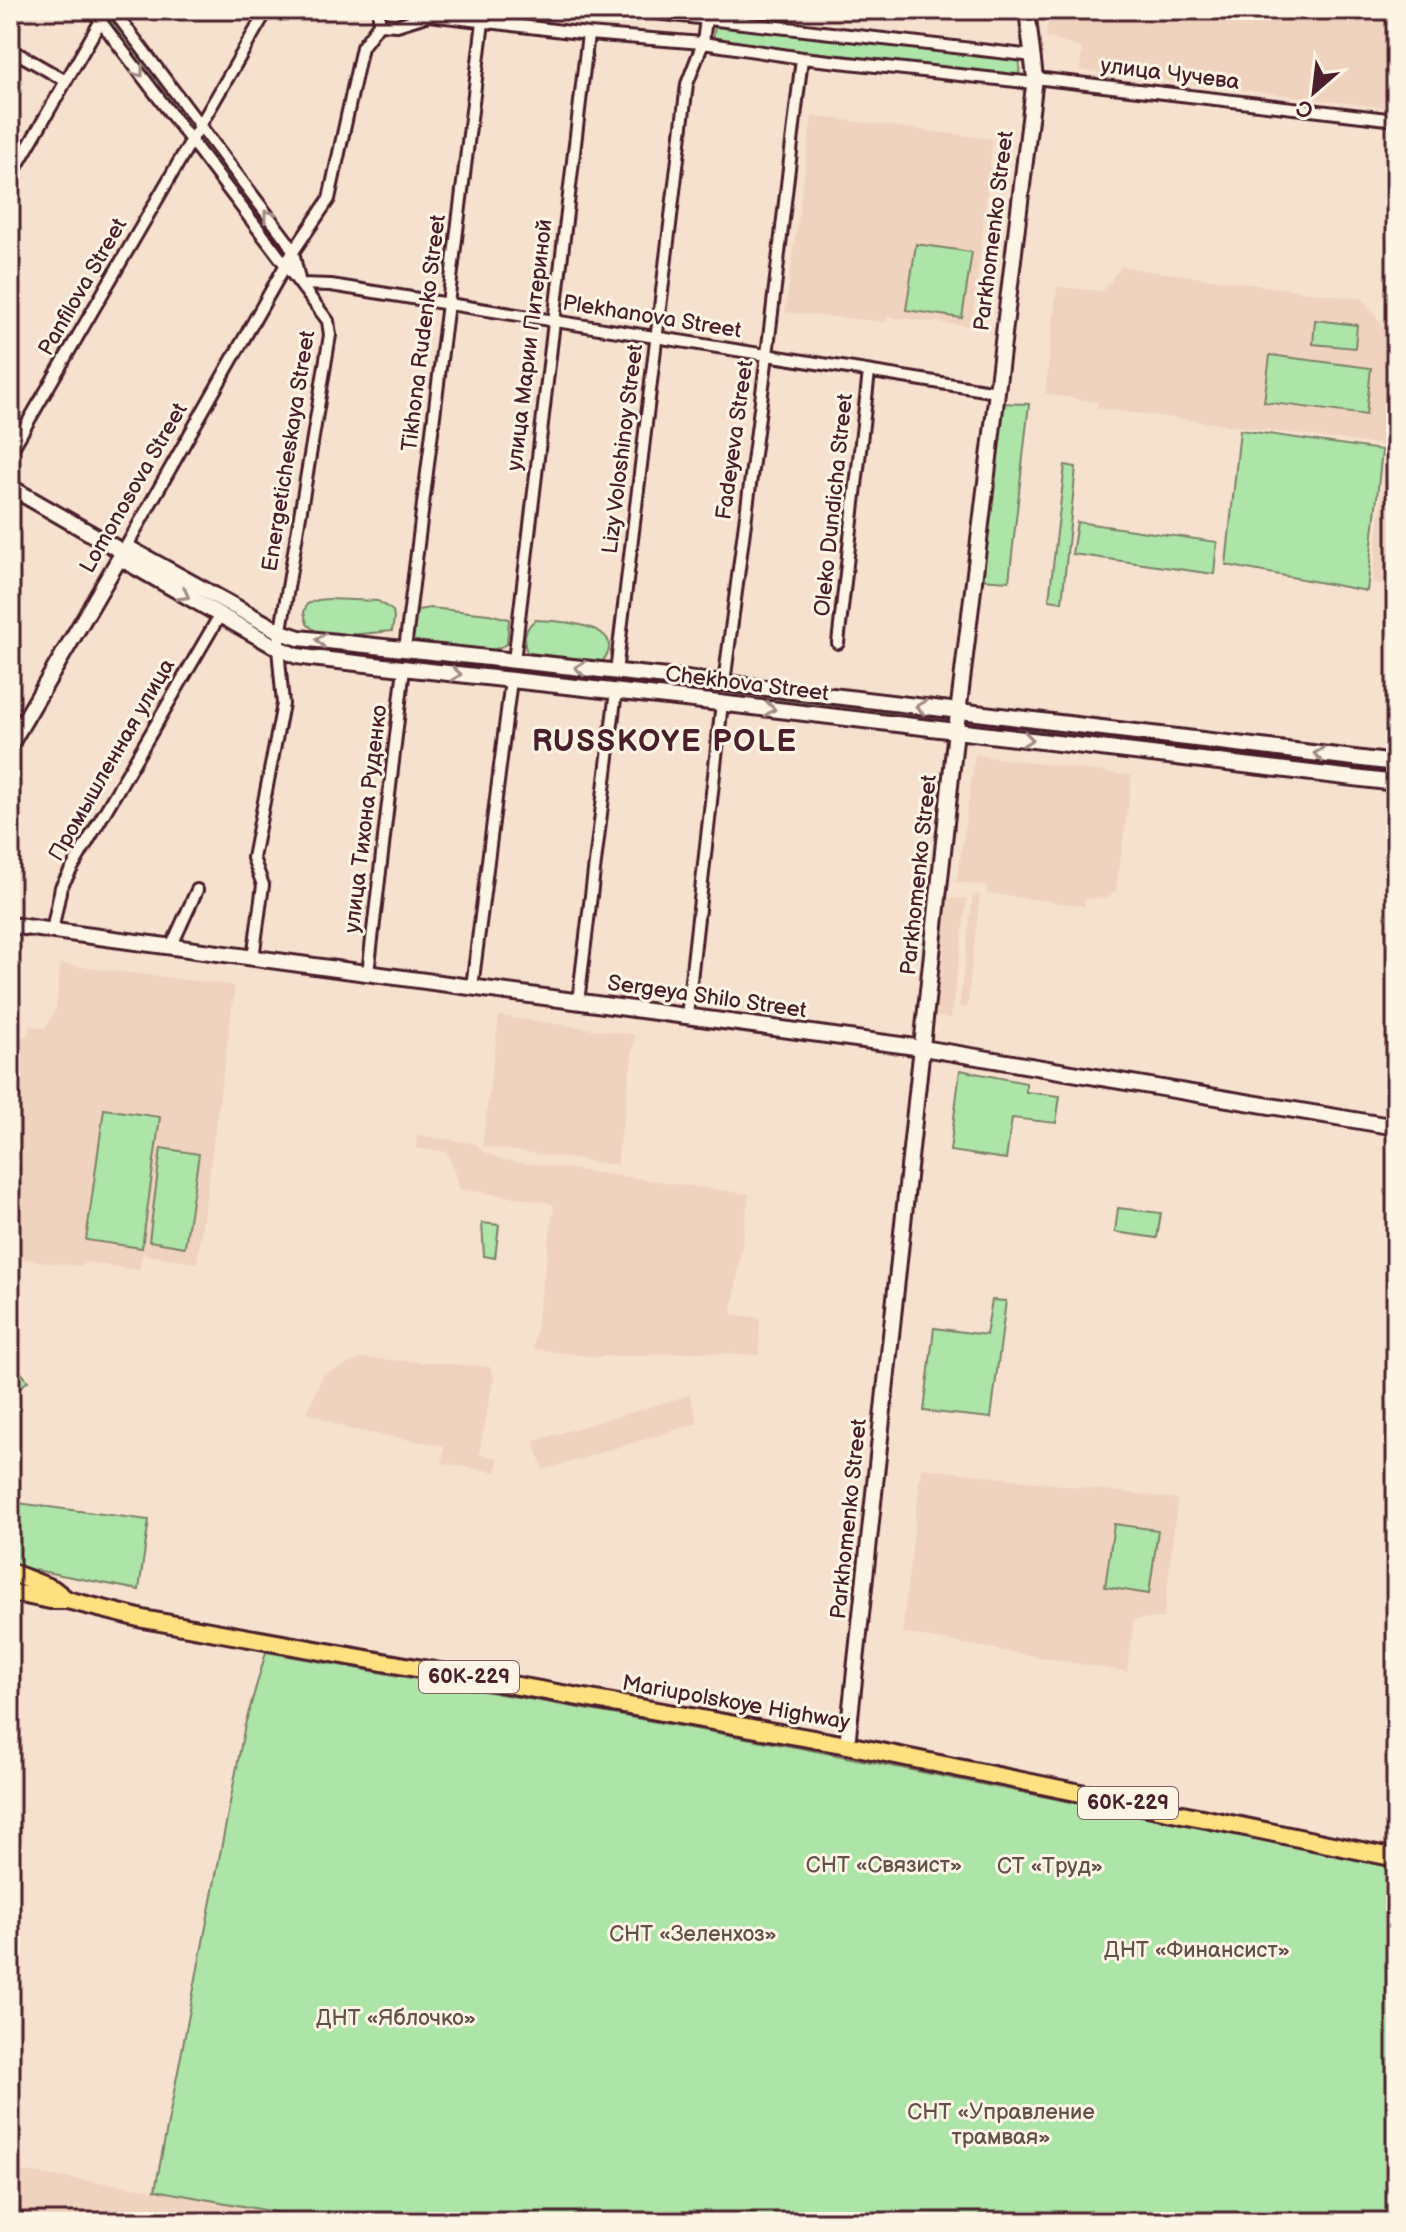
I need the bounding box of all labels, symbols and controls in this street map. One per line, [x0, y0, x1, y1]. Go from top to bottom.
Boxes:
street label: улица Чучева [1099, 52, 1241, 96]
north arrow [1274, 52, 1354, 132]
one-way arrow [129, 63, 143, 78]
text: С [1292, 93, 1318, 124]
street label: Parkhomenko Street [968, 129, 1020, 333]
one-way arrow [263, 209, 277, 224]
street label: Panfilova Street [33, 213, 133, 361]
street label: Tikhona Rudenko Street [396, 213, 452, 453]
street label: улица Марии Питериной [501, 218, 559, 472]
street label: Plekhanova Street [561, 290, 743, 344]
street label: Energeticheskaya Street [257, 328, 321, 573]
street label: Lizy Voloshinoy Street [597, 342, 649, 555]
street label: Fadeyeva Street [710, 358, 760, 521]
street label: Oleko Dundicha Street [809, 392, 859, 618]
street label: Lomonosova Street [74, 398, 194, 578]
one-way arrow [176, 585, 190, 601]
one-way arrow [314, 632, 327, 649]
street label: Промышленная улица [43, 654, 181, 866]
one-way arrow [573, 660, 586, 677]
street label: Chekhova Street [664, 661, 831, 707]
one-way arrow [450, 665, 463, 682]
one-way arrow [914, 699, 928, 716]
one-way arrow [764, 700, 777, 717]
street label: улица Тихона Руденко [339, 703, 393, 935]
district label: RUSSKOYE POLE [532, 724, 798, 760]
one-way arrow [1022, 730, 1035, 747]
one-way arrow [1312, 746, 1325, 763]
street label: Parkhomenko Street [895, 773, 943, 976]
street label: Sergeya Shilo Street [606, 970, 808, 1024]
street label: Parkhomenko Street [825, 1417, 873, 1620]
road number: 60К-229 [419, 1661, 519, 1693]
street label: Mariupolskoye Highway [620, 1670, 852, 1736]
road number: 60К-229 [1078, 1787, 1178, 1819]
park label: СНТ «Связист» [806, 1852, 962, 1879]
park label: СТ «Труд» [997, 1853, 1103, 1880]
park label: СНТ «Зеленхоз» [609, 1921, 777, 1948]
park label: ДНТ «Финансист» [1104, 1937, 1290, 1964]
park label: ДНТ «Яблочко» [316, 2005, 476, 2032]
park label: СНТ «Управление трамвая» [907, 2099, 1095, 2151]

